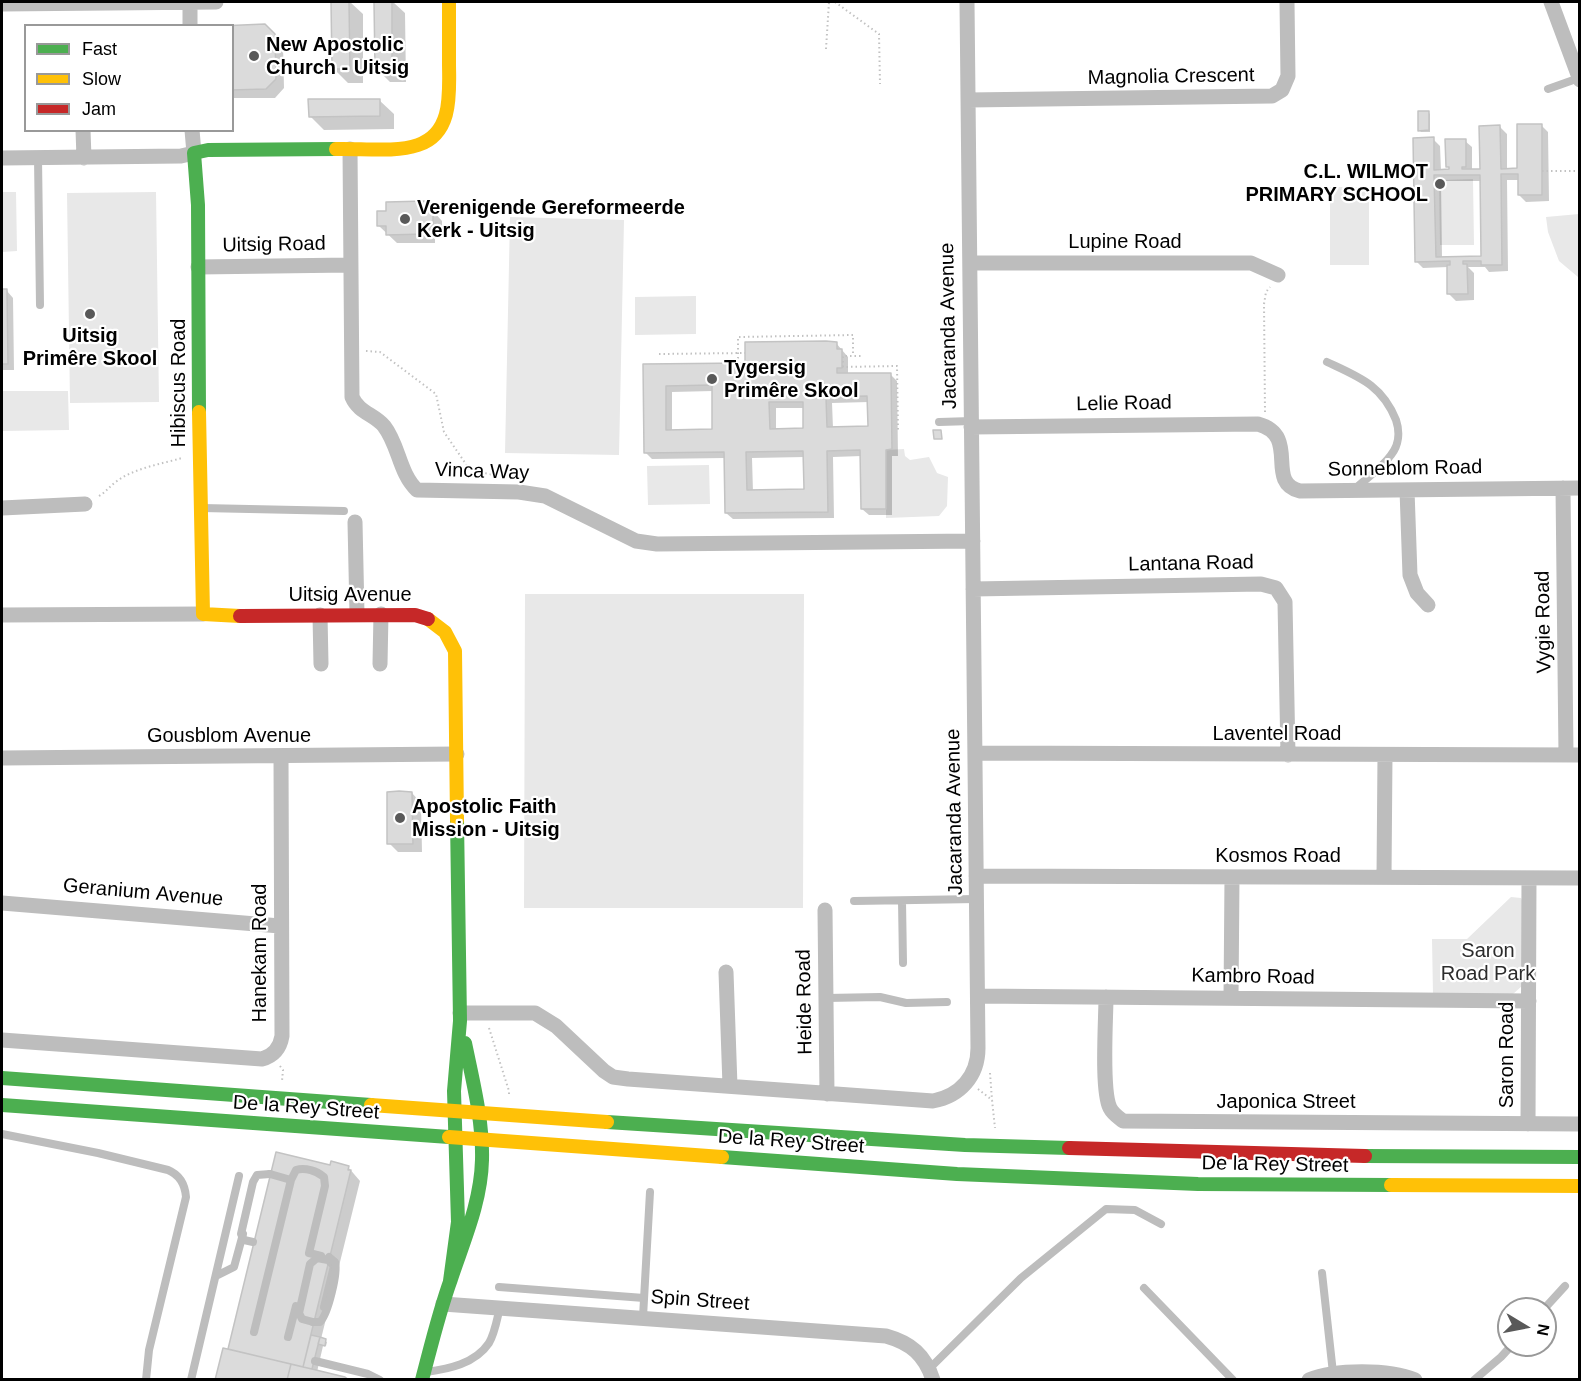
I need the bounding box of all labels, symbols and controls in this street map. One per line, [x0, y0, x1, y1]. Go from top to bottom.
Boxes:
legend [24, 24, 234, 132]
place label: New Apostolic Church - Uitsig [266, 33, 409, 80]
text: Fast [82, 39, 117, 59]
marker: New Apostolic Church - Uitsig [247, 49, 261, 63]
street label: Magnolia Crescent [1087, 64, 1255, 90]
text: Slow [82, 69, 121, 89]
text: Jam [82, 99, 116, 119]
place label: C.L. WILMOT PRIMARY SCHOOL [1245, 160, 1428, 207]
marker: C.L. WILMOT PRIMARY SCHOOL [1433, 177, 1447, 191]
place label: Verenigende Gereformeerde Kerk - Uitsig [417, 196, 685, 243]
marker: Verenigende Gereformeerde Kerk - Uitsig [398, 212, 412, 226]
street label: Lupine Road [1068, 230, 1182, 254]
street label: Uitsig Road [222, 232, 326, 258]
street label: Jacaranda Avenue [936, 243, 962, 409]
marker: Uitsig Primêre Skool [83, 307, 97, 321]
street label: Hibiscus Road [167, 319, 191, 447]
place label: Uitsig Primêre Skool [23, 324, 157, 371]
place label: Tygersig Primêre Skool [724, 356, 859, 403]
marker: Tygersig Primêre Skool [705, 372, 719, 386]
street label: Lelie Road [1076, 391, 1172, 417]
street label: Sonneblom Road [1328, 456, 1482, 482]
street label: Vinca Way [434, 458, 530, 486]
street label: Lantana Road [1128, 551, 1254, 577]
street label: Vygie Road [1531, 570, 1557, 674]
street label: Uitsig Avenue [288, 583, 412, 607]
street label: Laventel Road [1213, 722, 1341, 746]
street label: Gousblom Avenue [147, 724, 311, 748]
street label: Jacaranda Avenue [942, 729, 968, 895]
place label: Apostolic Faith Mission - Uitsig [412, 795, 560, 842]
marker: Apostolic Faith Mission - Uitsig [393, 811, 407, 825]
street label: Kosmos Road [1215, 844, 1341, 868]
street label: Geranium Avenue [62, 874, 224, 912]
street label: Hanekam Road [248, 884, 272, 1022]
park label: Saron Road Park [1441, 939, 1535, 986]
street label: Heide Road [792, 949, 818, 1055]
street label: Kambro Road [1191, 964, 1315, 990]
street label: Saron Road [1495, 1002, 1519, 1108]
street label: Japonica Street [1217, 1090, 1355, 1114]
street label: De la Rey Street [232, 1091, 380, 1125]
street label: De la Rey Street [717, 1125, 865, 1159]
street label: De la Rey Street [1201, 1152, 1349, 1178]
street label: Spin Street [650, 1286, 750, 1316]
north arrow [1497, 1297, 1557, 1357]
text: N [1534, 1323, 1553, 1337]

